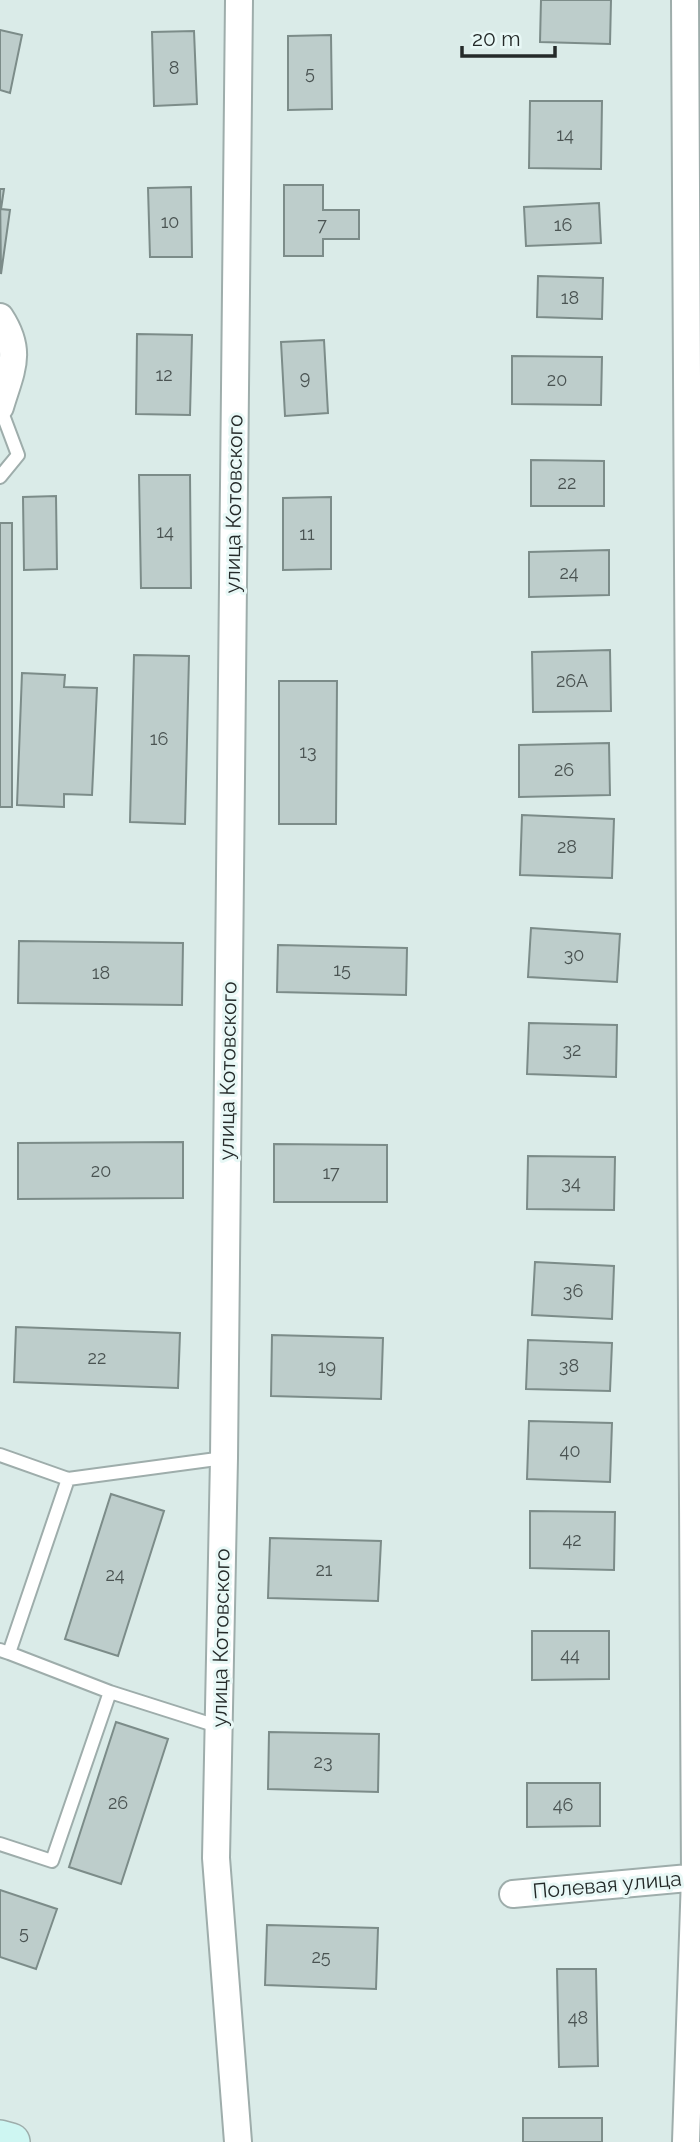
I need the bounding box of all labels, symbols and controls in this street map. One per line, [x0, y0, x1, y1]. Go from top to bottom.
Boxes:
scale bar [462, 14, 555, 58]
text: 20 m [472, 26, 520, 51]
house number: 8 [169, 57, 179, 78]
house number: 5 [305, 62, 315, 83]
house number: 14 [556, 124, 574, 145]
house number: 10 [161, 211, 179, 232]
house number: 7 [317, 214, 327, 235]
house number: 16 [554, 214, 572, 235]
house number: 18 [561, 287, 579, 308]
house number: 12 [155, 364, 173, 385]
house number: 9 [300, 367, 310, 388]
house number: 20 [547, 369, 567, 390]
street label: улица Котовского [219, 414, 248, 594]
house number: 22 [558, 472, 576, 493]
house number: 14 [156, 521, 174, 542]
house number: 11 [299, 523, 315, 544]
house number: 24 [559, 562, 579, 583]
house number: 26А [556, 670, 588, 691]
house number: 16 [150, 728, 168, 749]
house number: 13 [299, 741, 317, 762]
house number: 26 [554, 759, 574, 780]
house number: 28 [557, 836, 577, 857]
house number: 30 [564, 944, 584, 965]
house number: 15 [333, 959, 351, 980]
house number: 18 [92, 962, 110, 983]
street label: улица Котовского [213, 981, 242, 1161]
house number: 32 [563, 1039, 582, 1060]
house number: 20 [91, 1160, 111, 1181]
house number: 17 [322, 1162, 340, 1183]
house number: 34 [561, 1172, 581, 1193]
house number: 36 [563, 1280, 583, 1301]
house number: 22 [88, 1347, 106, 1368]
house number: 38 [559, 1355, 579, 1376]
house number: 19 [318, 1356, 336, 1377]
house number: 40 [560, 1440, 580, 1461]
house number: 42 [562, 1529, 582, 1550]
street label: улица Котовского [206, 1548, 235, 1728]
house number: 21 [315, 1559, 333, 1580]
house number: 24 [105, 1564, 125, 1585]
house number: 44 [560, 1644, 580, 1665]
house number: 23 [314, 1751, 333, 1772]
house number: 26 [108, 1792, 128, 1813]
house number: 46 [553, 1794, 573, 1815]
street label: Полевая улица [531, 1866, 683, 1903]
house number: 5 [19, 1922, 29, 1943]
house number: 25 [311, 1946, 331, 1967]
house number: 48 [568, 2007, 588, 2028]

